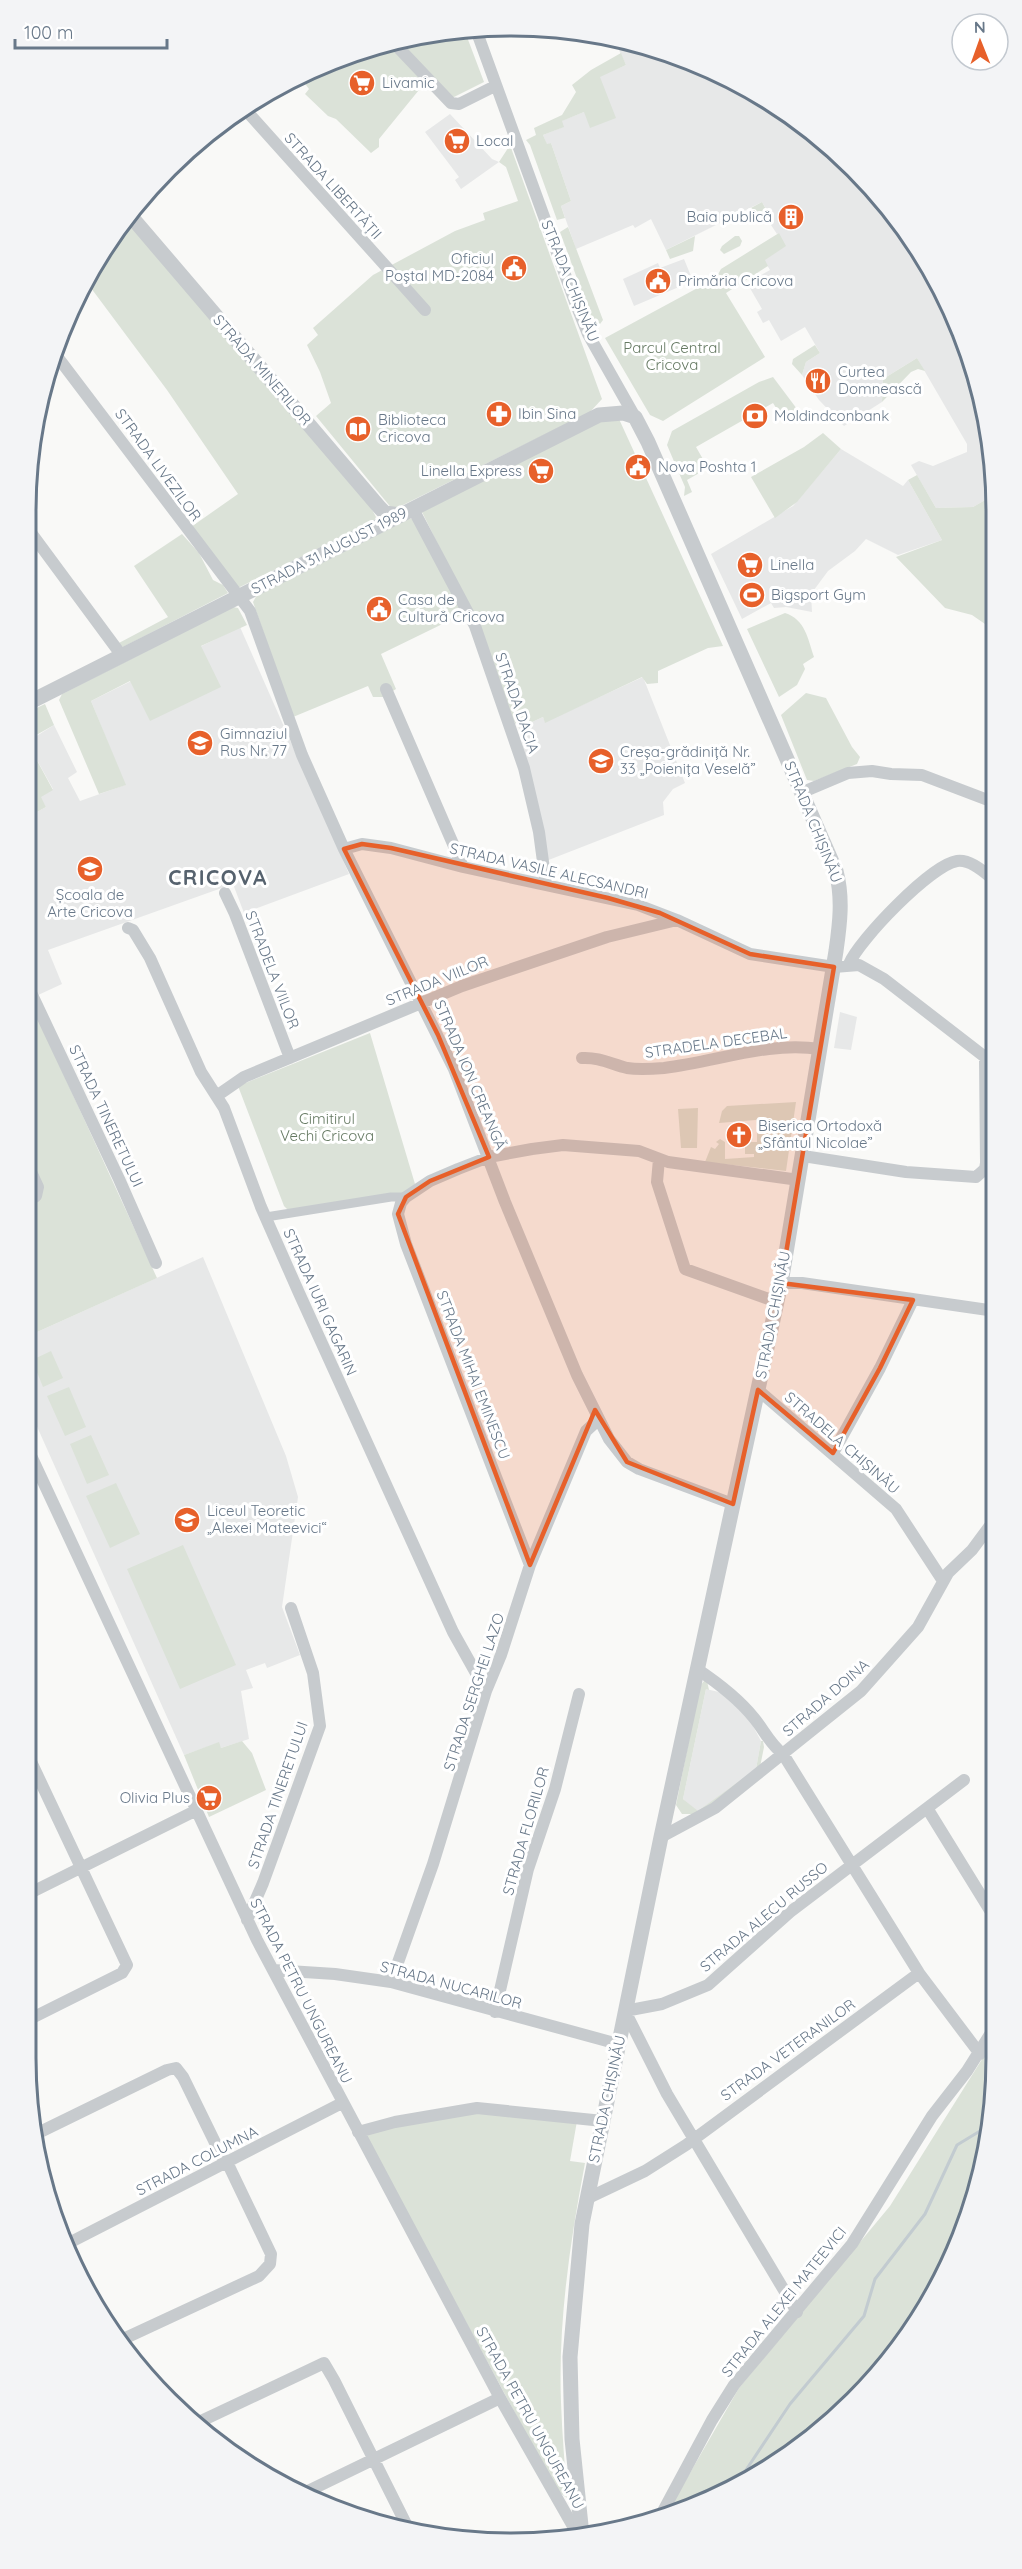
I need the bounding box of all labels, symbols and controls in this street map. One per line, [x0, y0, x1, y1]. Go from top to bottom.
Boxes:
scale bar [15, 12, 166, 50]
north arrow [950, 12, 1010, 72]
text: N [974, 17, 986, 37]
text: 100 m [24, 21, 73, 44]
supermarket icon: Livamic [347, 68, 377, 98]
place label: Livamic [382, 73, 435, 92]
supermarket icon: Local [442, 126, 472, 156]
street label: STRADA LIBERTĂȚII [281, 128, 386, 243]
place label: Local [476, 131, 513, 150]
building icon: Baia publică [776, 202, 806, 232]
place label: Baia publică [687, 207, 772, 226]
street label: STRADA CHIȘINĂU [537, 217, 604, 344]
place label: Oficiul Poștal MD-2084 [385, 249, 494, 285]
public building icon: Oficiul Poștal MD-2084 [499, 253, 529, 283]
public building icon: Primăria Cricova [643, 266, 673, 296]
place label: Primăria Cricova [678, 271, 793, 290]
street label: STRADA MINERILOR [209, 310, 316, 429]
park label: Parcul Central Cricova [623, 338, 721, 374]
place label: Curtea Domnească [838, 362, 922, 398]
restaurant icon: Curtea Domnească [803, 366, 833, 396]
pharmacy icon: Ibin Sina [484, 399, 514, 429]
bank icon: Moldindconbank [740, 401, 770, 431]
place label: Ibin Sina [518, 404, 576, 423]
street label: STRADA LIVEZILOR [111, 405, 206, 525]
place label: Moldindconbank [774, 406, 889, 425]
place label: Biblioteca Cricova [378, 410, 446, 446]
library icon: Biblioteca Cricova [343, 414, 373, 444]
public building icon: Nova Poshta 1 [623, 452, 653, 482]
supermarket icon: Linella Express [526, 456, 556, 486]
place label: Nova Poshta 1 [658, 457, 756, 476]
place label: Linella Express [421, 461, 522, 480]
street label: STRADA 31 AUGUST 1989 [248, 503, 410, 598]
supermarket icon: Linella [735, 550, 765, 580]
place label: Linella [770, 555, 814, 574]
sports icon: Bigsport Gym [737, 580, 767, 610]
place label: Bigsport Gym [771, 585, 866, 604]
place label: Casa de Cultură Cricova [398, 590, 505, 626]
public building icon: Casa de Cultură Cricova [364, 594, 394, 624]
street label: STRADA DACIA [491, 650, 544, 756]
place label: Gimnaziul Rus Nr. 77 [220, 724, 287, 760]
school or university icon: Gimnaziul Rus Nr. 77 [185, 728, 215, 758]
place label: Creșa-grădiniță Nr. 33 „Poienița Veselă” [620, 742, 756, 778]
school or university icon: Creșa-grădiniță Nr. 33 „Poienița Veselă” [586, 746, 616, 776]
street label: STRADA CHIȘINĂU [780, 758, 847, 885]
street label: STRADA VASILE ALECSANDRI [448, 838, 650, 903]
school or university icon: Școala de Arte Cricova [75, 854, 105, 884]
district label: CRICOVA [168, 864, 268, 890]
place label: Școala de Arte Cricova [47, 885, 133, 921]
street label: STRADELA VIILOR [241, 908, 304, 1032]
street label: STRADA VIILOR [383, 951, 491, 1010]
street label: STRADA ION CREANGĂ [430, 997, 511, 1153]
street label: STRADELA DECEBAL [644, 1023, 788, 1062]
street label: STRADA TINERETULUI [65, 1042, 148, 1190]
park label: Cimitirul Vechi Cricova [280, 1109, 374, 1145]
place label: Biserica Ortodoxă „Sfântul Nicolae” [758, 1116, 882, 1152]
church icon: Biserica Ortodoxă „Sfântul Nicolae” [724, 1120, 754, 1150]
street label: STRADA IURI GAGARIN [279, 1225, 361, 1378]
street label: STRADA CHIȘINĂU [751, 1249, 794, 1380]
street label: STRADA MIHAI EMINESCU [432, 1288, 514, 1462]
street label: STRADELA CHIŞINĂU [781, 1387, 904, 1498]
place label: Liceul Teoretic „Alexei Mateevici“ [207, 1501, 327, 1537]
school or university icon: Liceul Teoretic „Alexei Mateevici“ [172, 1505, 202, 1535]
street label: STRADA SERGHEI LAZO [439, 1610, 508, 1773]
street label: STRADA DOINA [779, 1655, 873, 1740]
street label: STRADA TINERETULUI [243, 1719, 312, 1871]
street label: STRADA FLORILOR [498, 1764, 553, 1897]
supermarket icon: Olivia Plus [194, 1783, 224, 1813]
place label: Olivia Plus [120, 1788, 190, 1807]
street label: STRADA ALECU RUSSO [696, 1857, 832, 1976]
street label: STRADA PETRU UNGUREANU [246, 1895, 357, 2087]
street label: STRADA NUCARILOR [378, 1956, 524, 2013]
street label: STRADA VETERANILOR [717, 1994, 859, 2105]
street label: STRADA CHIȘINĂU [584, 2034, 629, 2164]
street label: STRADA COLUMNA [133, 2121, 261, 2200]
street label: STRADA ALEXEI MATEEVICI [717, 2223, 850, 2381]
street label: STRADA PETRU UNGUREANU [472, 2323, 589, 2512]

